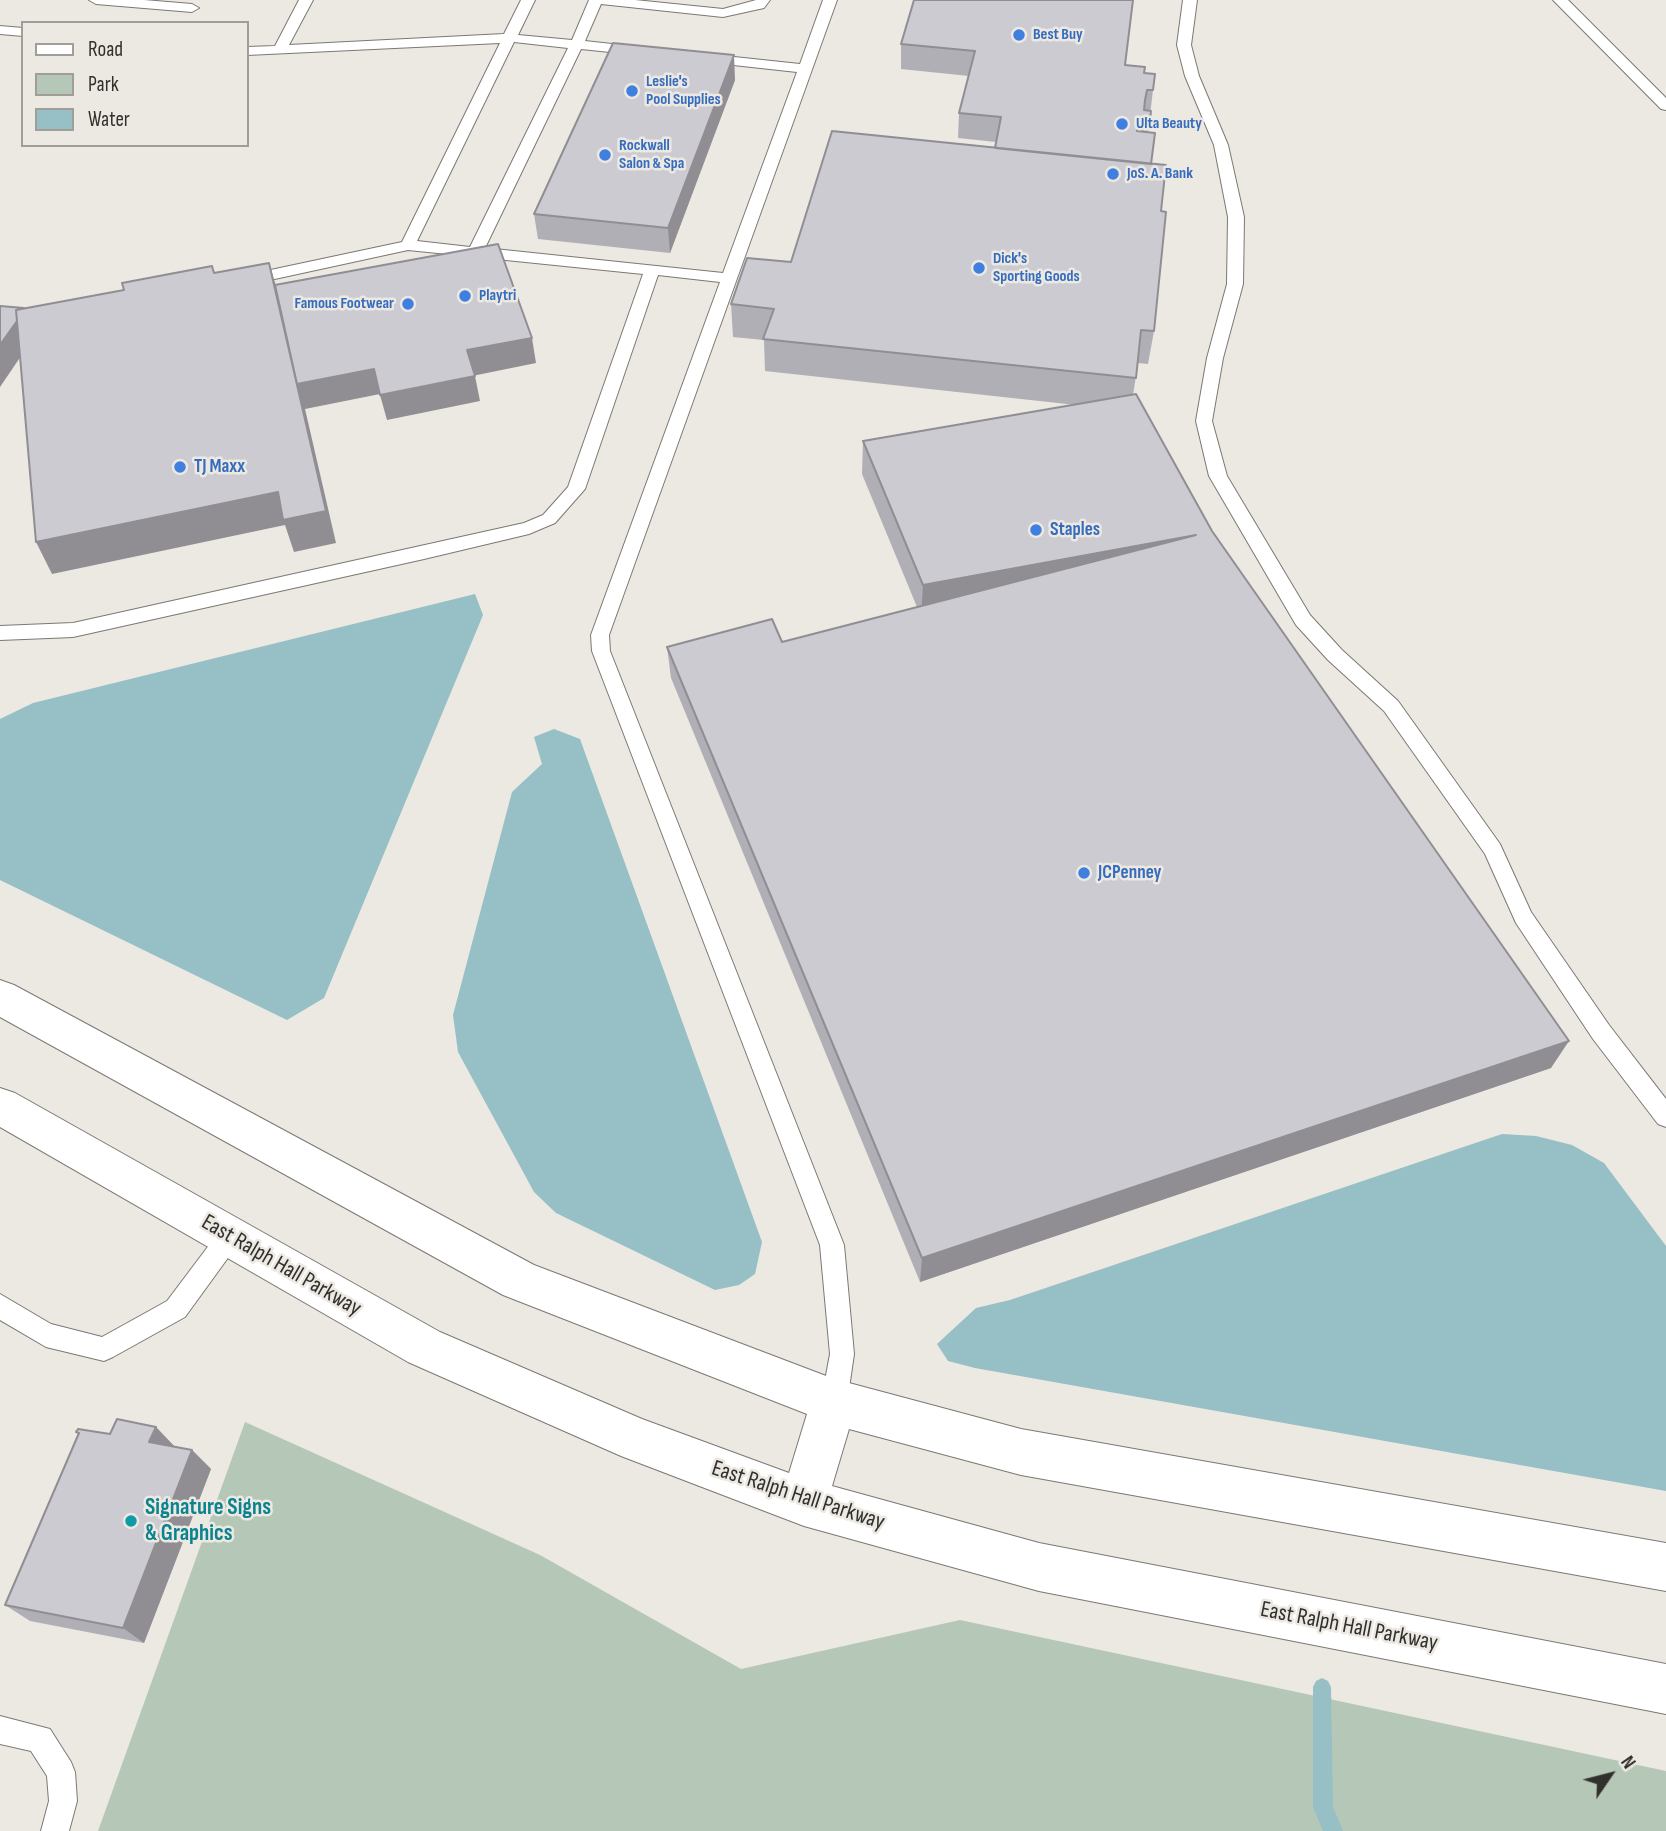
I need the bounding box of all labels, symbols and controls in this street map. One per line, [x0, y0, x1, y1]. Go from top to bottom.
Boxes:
legend [21, 21, 248, 147]
place label: Best Buy [1033, 25, 1083, 45]
marker: Best Buy [1011, 27, 1027, 43]
text: Road [88, 37, 123, 62]
text: Park [88, 72, 119, 97]
place label: Leslie's Pool Supplies [646, 72, 721, 110]
marker: Leslie's Pool Supplies [624, 83, 640, 99]
text: Water [88, 107, 130, 132]
place label: Ulta Beauty [1136, 114, 1202, 134]
marker: Ulta Beauty [1114, 116, 1130, 132]
place label: Rockwall Salon & Spa [619, 136, 684, 174]
marker: Rockwall Salon & Spa [597, 147, 613, 163]
place label: JoS. A. Bank [1127, 164, 1193, 184]
marker: JoS. A. Bank [1105, 166, 1121, 182]
place label: Dick's Sporting Goods [993, 249, 1080, 287]
marker: Dick's Sporting Goods [971, 260, 987, 276]
place label: Playtri [479, 286, 516, 306]
marker: Playtri [457, 288, 473, 304]
place label: Famous Footwear [295, 294, 394, 314]
marker: Famous Footwear [400, 296, 416, 312]
place label: TJ Maxx [194, 456, 245, 478]
marker: TJ Maxx [172, 459, 188, 475]
place label: Staples [1050, 519, 1100, 541]
marker: Staples [1028, 522, 1044, 538]
place label: JCPenney [1098, 862, 1162, 884]
marker: JCPenney [1076, 865, 1092, 881]
street label: East Ralph Hall Parkway [196, 1209, 366, 1323]
street label: East Ralph Hall Parkway [708, 1455, 888, 1537]
place label: Signature Signs & Graphics [145, 1494, 271, 1548]
marker: Signature Signs & Graphics [123, 1513, 139, 1529]
street label: East Ralph Hall Parkway [1258, 1596, 1440, 1658]
north arrow [1575, 1740, 1645, 1810]
text: N [1615, 1752, 1640, 1773]

